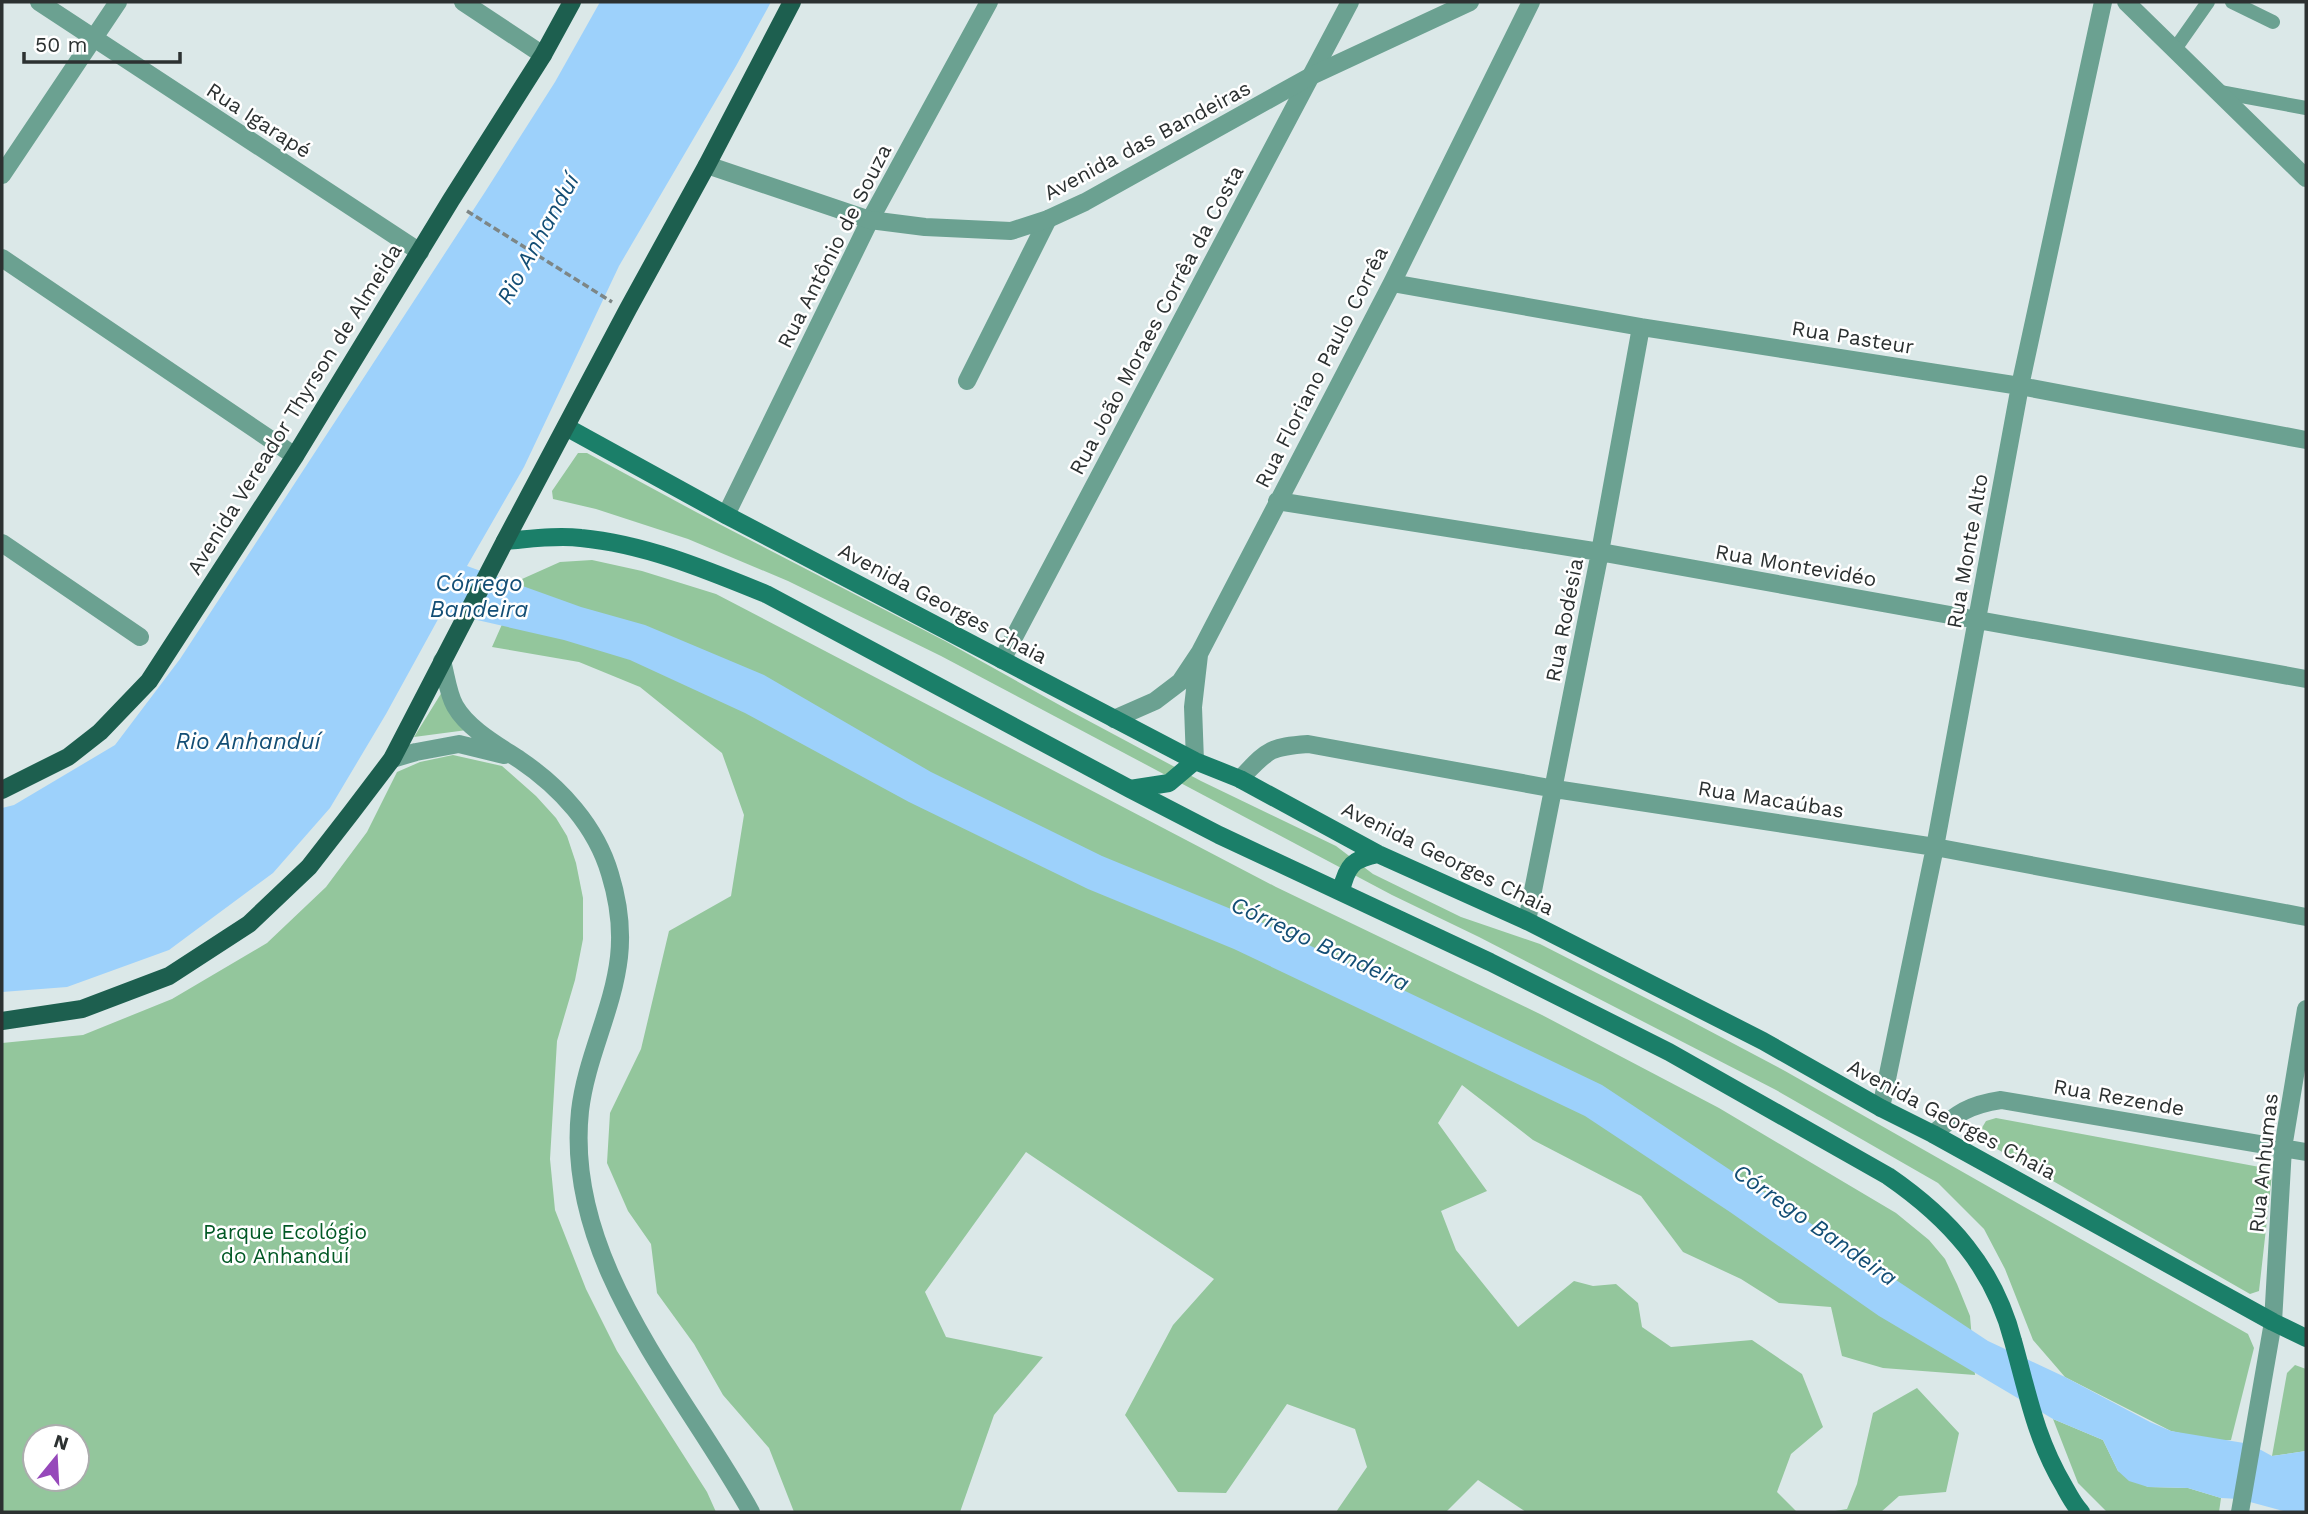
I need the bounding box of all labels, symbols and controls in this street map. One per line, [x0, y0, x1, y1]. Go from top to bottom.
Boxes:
scale bar [24, 21, 180, 65]
text: 50 m [35, 32, 87, 57]
street label: Avenida das Bandeiras [1039, 75, 1255, 205]
street label: Rua Igarapé [202, 77, 316, 163]
street label: Rua Antônio de Souza [772, 140, 896, 352]
street label: Rua João Moraes Corrêa da Costa [1064, 161, 1248, 479]
water label: Rio Anhanduí [491, 166, 586, 309]
street label: Avenida Vereador Thyrson de Almeida [181, 239, 407, 579]
street label: Rua Floriano Paulo Corrêa [1249, 242, 1393, 492]
street label: Rua Pasteur [1790, 315, 1916, 359]
street label: Rua Monte Alto [1941, 472, 1993, 630]
street label: Avenida Georges Chaia [834, 537, 1052, 669]
street label: Rua Montevidéo [1713, 538, 1879, 592]
street label: Rua Rodésia [1540, 556, 1588, 684]
water label: Córrego Bandeira [430, 570, 528, 623]
water label: Rio Anhanduí [176, 728, 324, 755]
street label: Rua Macaúbas [1696, 775, 1846, 823]
street label: Avenida Georges Chaia [1338, 796, 1558, 920]
water label: Córrego Bandeira [1226, 891, 1414, 997]
street label: Avenida Georges Chaia [1843, 1053, 2061, 1185]
street label: Rua Rezende [2052, 1073, 2186, 1121]
street label: Rua Anhumas [2243, 1092, 2283, 1234]
water label: Córrego Bandeira [1728, 1158, 1902, 1292]
park label: Parque Ecológio do Anhanduí [203, 1219, 367, 1268]
north arrow [21, 1423, 91, 1493]
text: N [51, 1429, 71, 1455]

